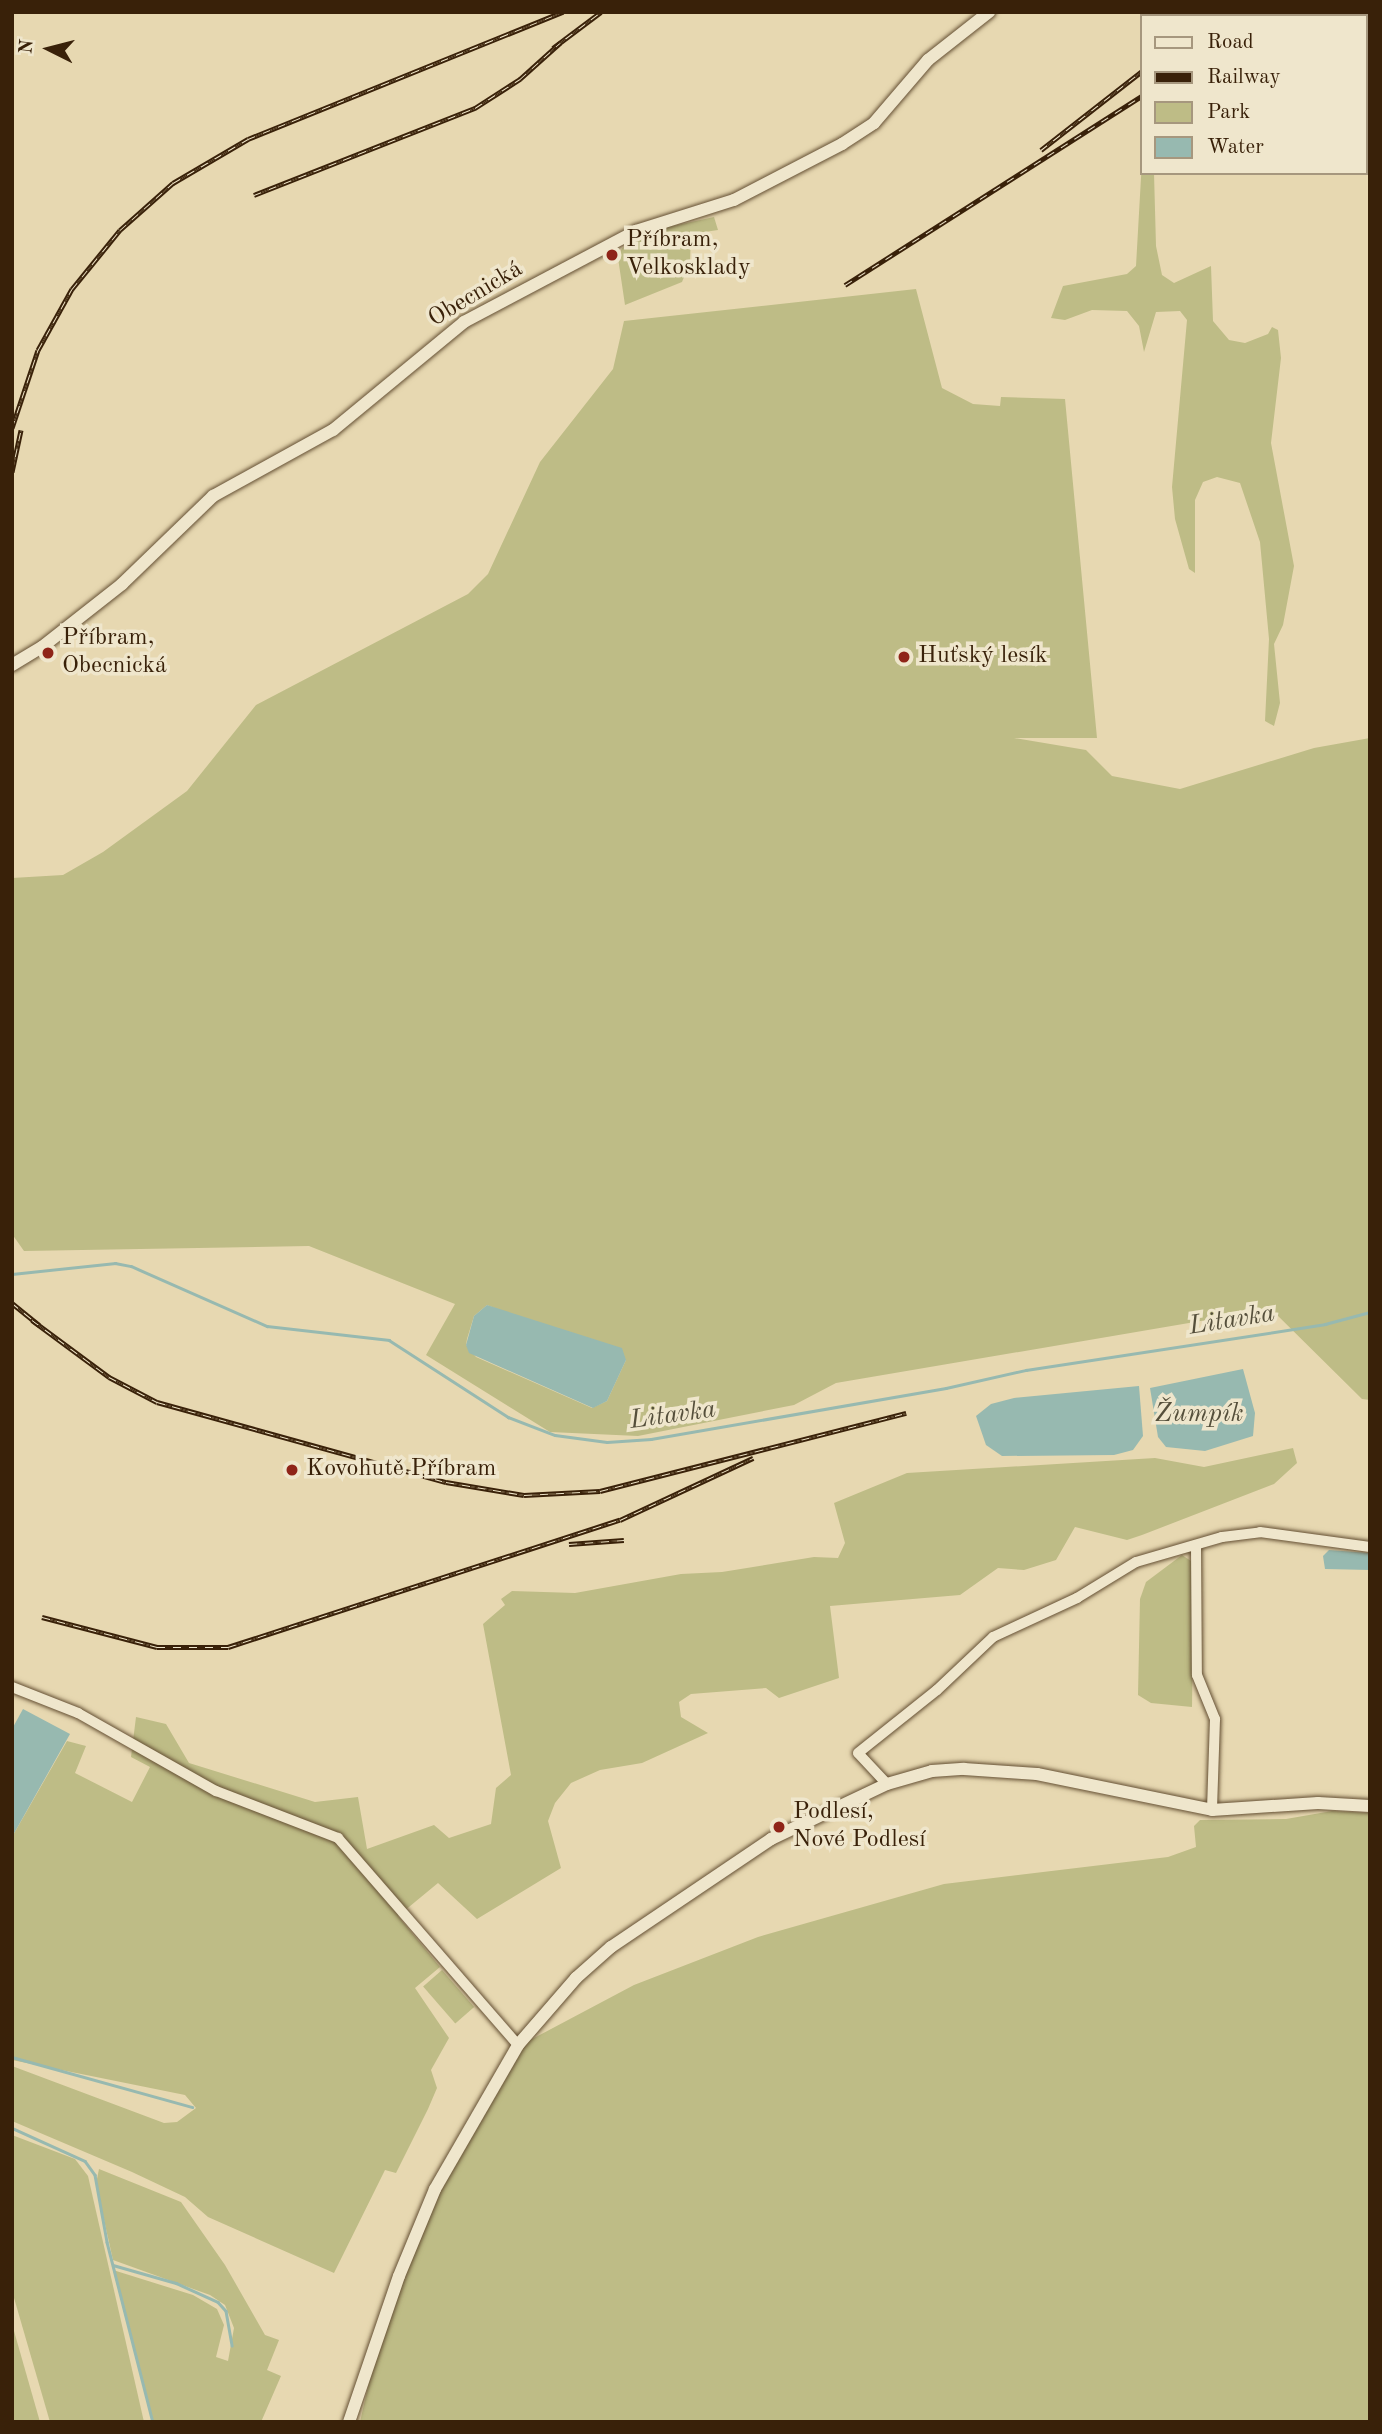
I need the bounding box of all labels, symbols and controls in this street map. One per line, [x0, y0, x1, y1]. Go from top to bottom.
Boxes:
north arrow [14, 14, 84, 84]
legend [1140, 14, 1368, 175]
text: Road [1207, 32, 1254, 53]
text: N [17, 39, 38, 55]
text: Railway [1207, 67, 1281, 88]
text: Park [1207, 102, 1250, 123]
text: Water [1207, 137, 1264, 158]
place label: Příbram, Velkosklady [626, 227, 751, 283]
marker: Příbram, Velkosklady [604, 247, 620, 263]
street label: Obecnická [424, 256, 528, 334]
place label: Příbram, Obecnická [62, 625, 167, 681]
place label: Huťský lesík [918, 643, 1048, 671]
marker: Příbram, Obecnická [40, 645, 56, 661]
marker: Huťský lesík [896, 649, 912, 665]
water label: Litavka [1187, 1299, 1277, 1343]
water label: Litavka [628, 1395, 718, 1437]
water label: Žumpík [1155, 1399, 1243, 1431]
place label: Kovohutě Příbram [306, 1456, 496, 1484]
marker: Kovohutě Příbram [284, 1462, 300, 1478]
place label: Podlesí, Nové Podlesí [793, 1799, 926, 1855]
marker: Podlesí, Nové Podlesí [771, 1819, 787, 1835]

